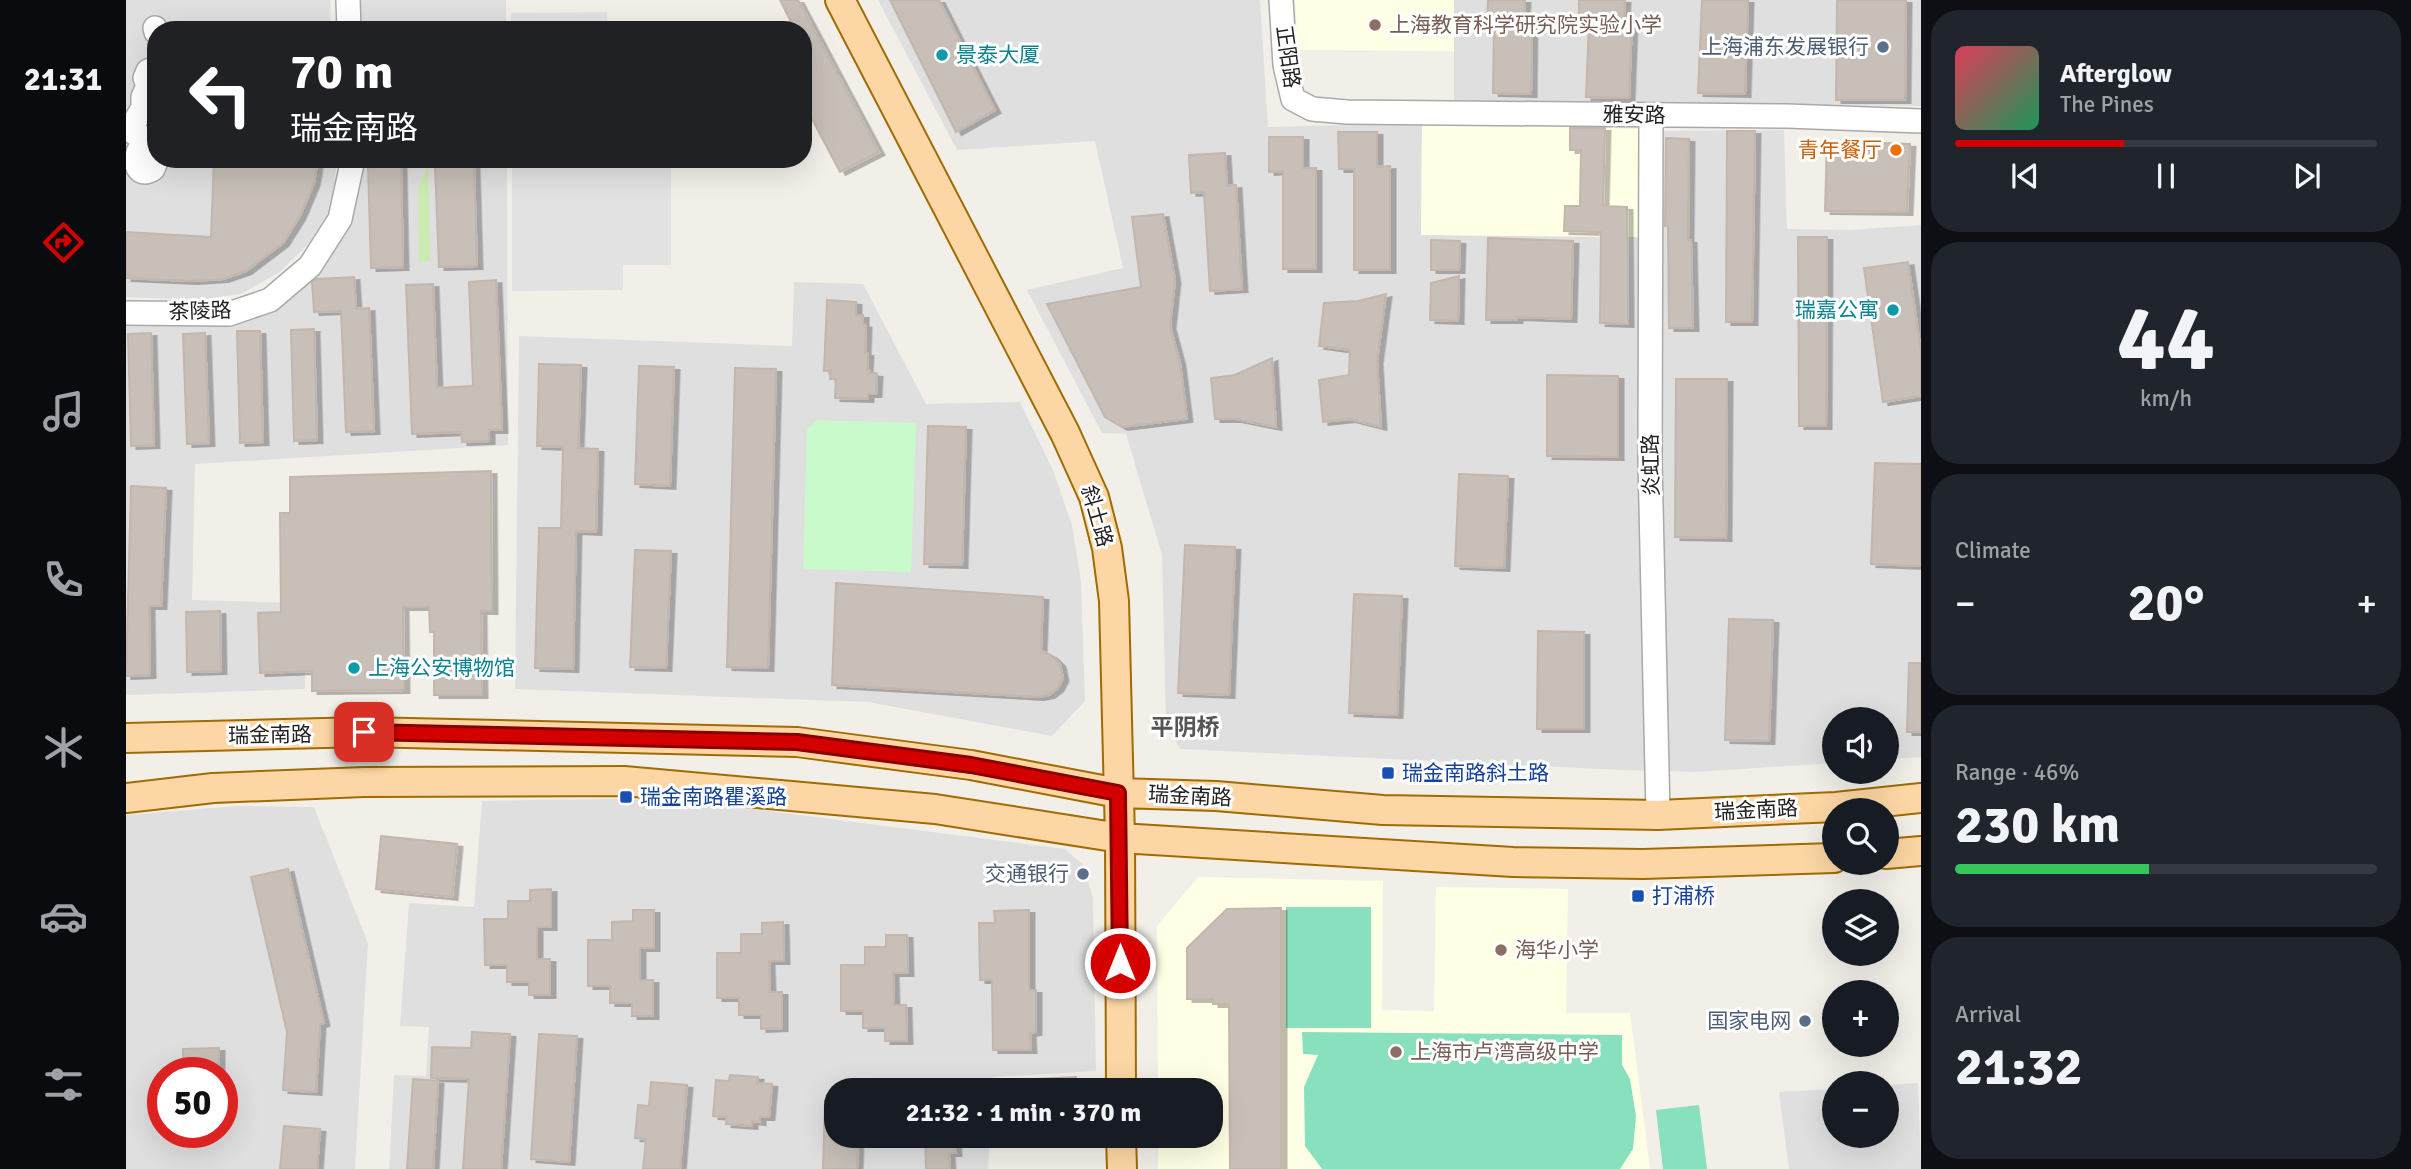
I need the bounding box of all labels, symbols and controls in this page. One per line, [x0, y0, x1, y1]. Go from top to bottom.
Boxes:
place label: 上海教育科学研究院实验小学 [1389, 12, 1662, 38]
marker: 上海教育科学研究院实验小学 [1367, 17, 1383, 33]
street label: 正阳路 [1271, 24, 1305, 90]
place label: 上海浦东发展银行 [1701, 34, 1869, 60]
marker: 上海浦东发展银行 [1875, 39, 1891, 55]
text: 70 m [290, 42, 393, 102]
place label: 景泰大厦 [956, 42, 1040, 68]
marker: 景泰大厦 [934, 47, 950, 63]
icon: left [175, 49, 266, 140]
text: Afterglow [2060, 58, 2172, 90]
text: 21:31 [24, 60, 102, 99]
text: The Pines [2060, 90, 2154, 119]
street label: 雅安路 [1602, 101, 1666, 129]
text: 瑞金南路 [290, 109, 418, 148]
place label: 青年餐厅 [1798, 137, 1882, 163]
marker: 青年餐厅 [1888, 142, 1904, 158]
icon: previous [2006, 157, 2044, 195]
icon: pause [2147, 157, 2185, 195]
icon: next [2288, 157, 2326, 195]
icon: directions [39, 218, 88, 267]
text: 44 [2117, 282, 2215, 395]
street label: 茶陵路 [168, 297, 232, 325]
place label: 瑞嘉公寓 [1795, 297, 1879, 323]
marker: 瑞嘉公寓 [1885, 302, 1901, 318]
text: km/h [2140, 384, 2192, 413]
icon: music [39, 387, 88, 436]
street label: 炎虹路 [1637, 433, 1665, 497]
street label: 斜土路 [1076, 482, 1118, 550]
text: Climate [1955, 536, 2031, 565]
icon: phone [39, 555, 88, 604]
text: 20° [2128, 571, 2204, 635]
text: − [1955, 580, 1976, 627]
text: + [2356, 580, 2377, 627]
place label: 上海公安博物馆 [368, 655, 515, 681]
marker: 上海公安博物馆 [346, 660, 362, 676]
pin [334, 702, 394, 762]
map controls [1822, 707, 1899, 1148]
button: sound [1822, 707, 1899, 784]
icon: arrive [345, 713, 383, 751]
district label: 平阴桥 [1151, 713, 1220, 742]
street label: 瑞金南路 [228, 721, 312, 749]
icon: climate [39, 723, 88, 772]
text: Range · 46% [1955, 758, 2079, 787]
place label: 瑞金南路斜土路 [1402, 760, 1549, 786]
marker: 瑞金南路斜土路 [1380, 765, 1396, 781]
street label: 瑞金南路 [1147, 781, 1233, 811]
place label: 瑞金南路瞿溪路 [640, 784, 787, 810]
marker: 瑞金南路瞿溪路 [618, 789, 634, 805]
text: 230 km [1955, 793, 2120, 857]
street label: 瑞金南路 [1713, 795, 1799, 825]
button: search [1822, 798, 1899, 875]
place label: 交通银行 [985, 861, 1069, 887]
marker: 交通银行 [1075, 866, 1091, 882]
place label: 打浦桥 [1652, 883, 1715, 909]
marker: 打浦桥 [1630, 888, 1646, 904]
button: layers [1822, 889, 1899, 966]
icon: car [39, 892, 88, 941]
position arrow [1083, 926, 1157, 1000]
place label: 海华小学 [1515, 937, 1599, 963]
marker: 海华小学 [1493, 942, 1509, 958]
button: + [1822, 980, 1899, 1057]
text: Arrival [1955, 1000, 2021, 1029]
place label: 国家电网 [1707, 1008, 1791, 1034]
marker: 国家电网 [1797, 1013, 1813, 1029]
text: 21:32 [1955, 1035, 2083, 1099]
place label: 上海市卢湾高级中学 [1410, 1039, 1599, 1065]
marker: 上海市卢湾高级中学 [1388, 1044, 1404, 1060]
speed limit sign: 50 [147, 1057, 238, 1148]
icon: filters [39, 1060, 88, 1109]
button: − [1822, 1071, 1899, 1148]
text: 21:32 · 1 min · 370 m [906, 1097, 1141, 1129]

